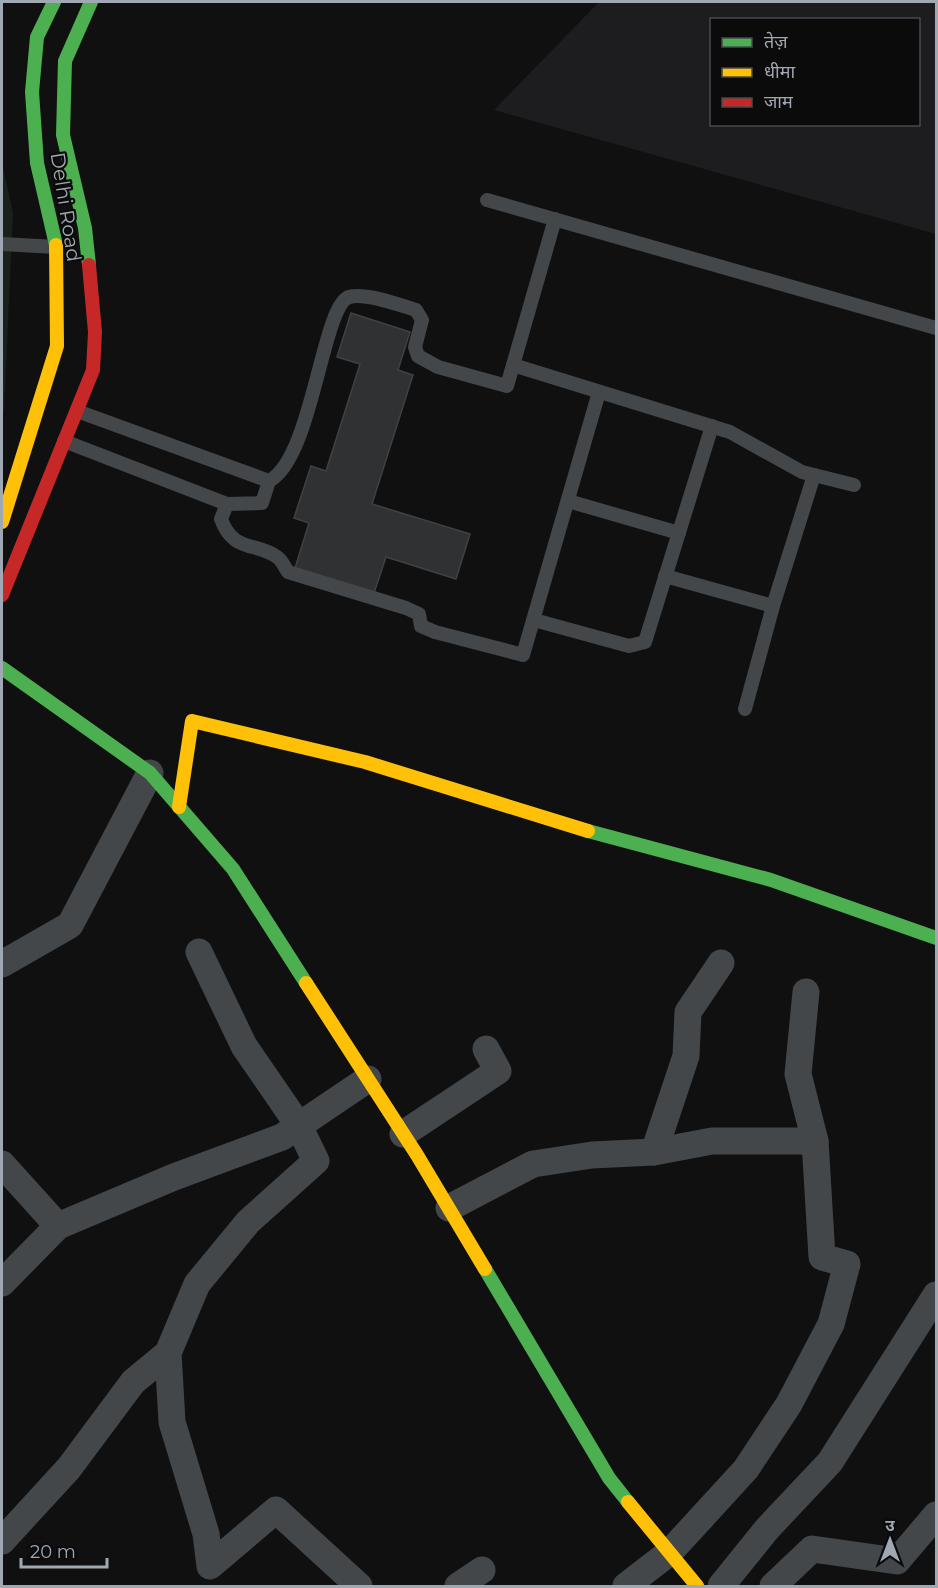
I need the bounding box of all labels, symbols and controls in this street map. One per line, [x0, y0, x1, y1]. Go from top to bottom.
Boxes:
legend [710, 18, 920, 126]
text: तेज़ [764, 31, 788, 53]
text: धीमा [764, 61, 795, 83]
text: जाम [764, 91, 794, 113]
street label: Delhi Road [46, 151, 86, 263]
north arrow [860, 1510, 920, 1570]
text: उ [885, 1516, 895, 1535]
scale bar [21, 1531, 106, 1569]
text: 20 m [30, 1541, 76, 1563]

